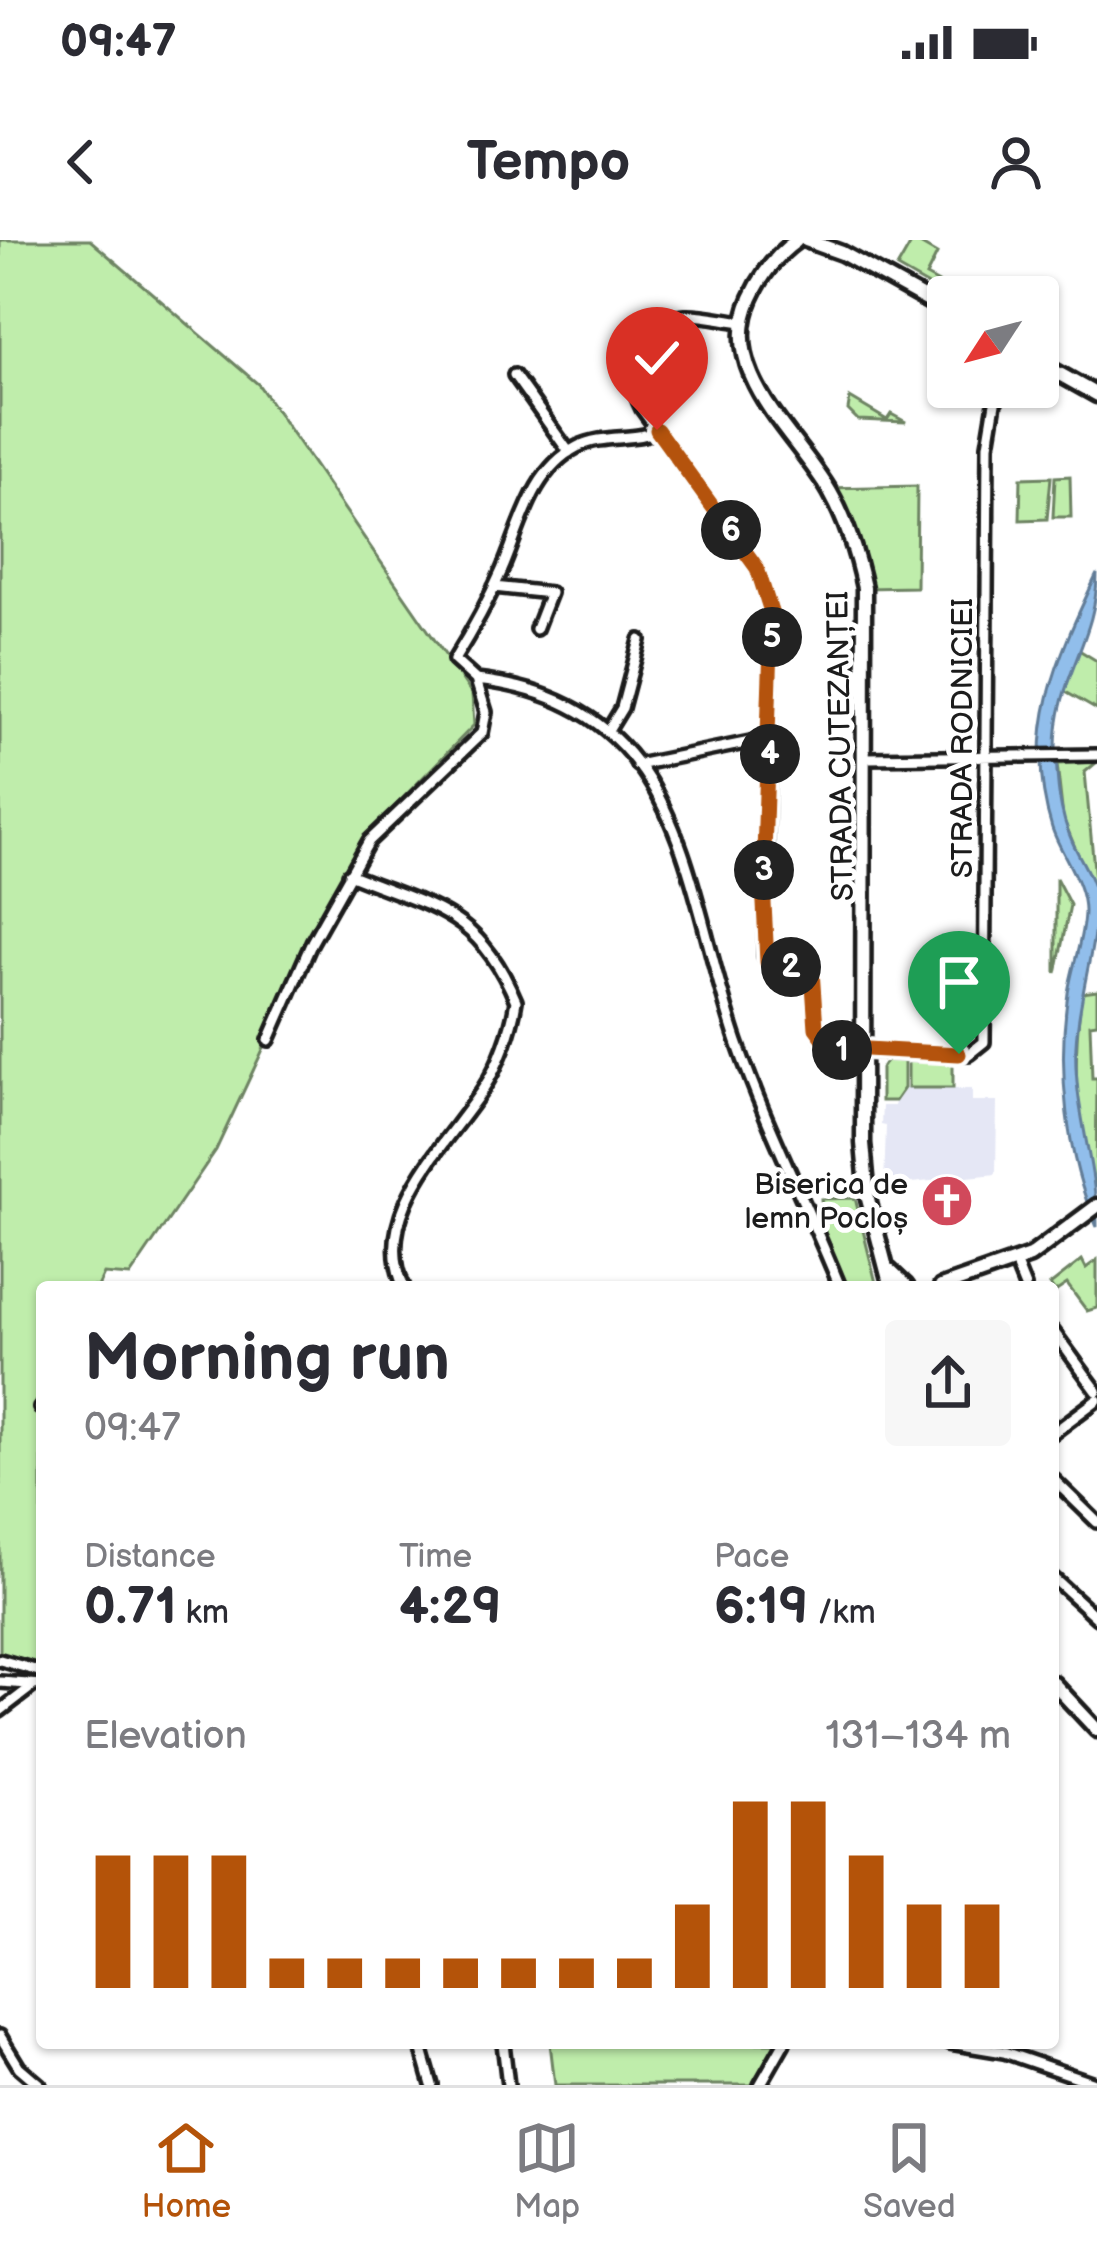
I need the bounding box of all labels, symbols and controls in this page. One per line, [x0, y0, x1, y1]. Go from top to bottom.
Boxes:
text: 09:47 [60, 15, 177, 70]
icon: back [48, 129, 114, 195]
icon: person [983, 129, 1049, 195]
text: Tempo [467, 130, 630, 195]
north arrow [927, 276, 1059, 408]
map controls [927, 276, 1059, 408]
pin [606, 307, 708, 430]
icon: check [624, 325, 690, 391]
pin: 6 [701, 500, 761, 560]
text: 6 [721, 510, 741, 550]
street label: STRADA CUTEZANȚEI [820, 591, 862, 901]
street label: STRADA RODNICIEI [945, 598, 981, 878]
pin: 5 [742, 607, 802, 667]
text: 5 [762, 617, 782, 657]
pin: 4 [740, 724, 800, 784]
text: 4 [760, 734, 780, 774]
pin: 3 [734, 840, 794, 900]
text: 3 [754, 850, 774, 890]
pin [908, 931, 1010, 1054]
pin: 2 [761, 937, 821, 997]
text: 2 [781, 947, 801, 987]
icon: arrive [926, 949, 992, 1015]
pin: 1 [812, 1020, 872, 1080]
text: 1 [835, 1030, 849, 1070]
place label: Biserica de lemn Pocloș [745, 1167, 908, 1237]
church icon: Biserica de lemn Pocloș [919, 1173, 975, 1229]
text: Morning run [84, 1320, 450, 1399]
button: share [885, 1320, 1011, 1446]
text: 09:47 [84, 1405, 180, 1452]
text: Distance [84, 1537, 216, 1577]
text: Time [399, 1537, 472, 1577]
text: Pace [714, 1537, 789, 1577]
text: 0.71 [84, 1577, 177, 1638]
text: 4:29 [399, 1577, 502, 1638]
text: 6:19 [714, 1577, 809, 1638]
text: km [177, 1593, 229, 1633]
text: /km [809, 1593, 876, 1633]
text: Elevation [84, 1713, 247, 1760]
text: 131–134 m [825, 1713, 1011, 1760]
tab: Home [141, 2115, 231, 2227]
tab: Map [514, 2115, 580, 2227]
tab: Saved [863, 2115, 956, 2227]

